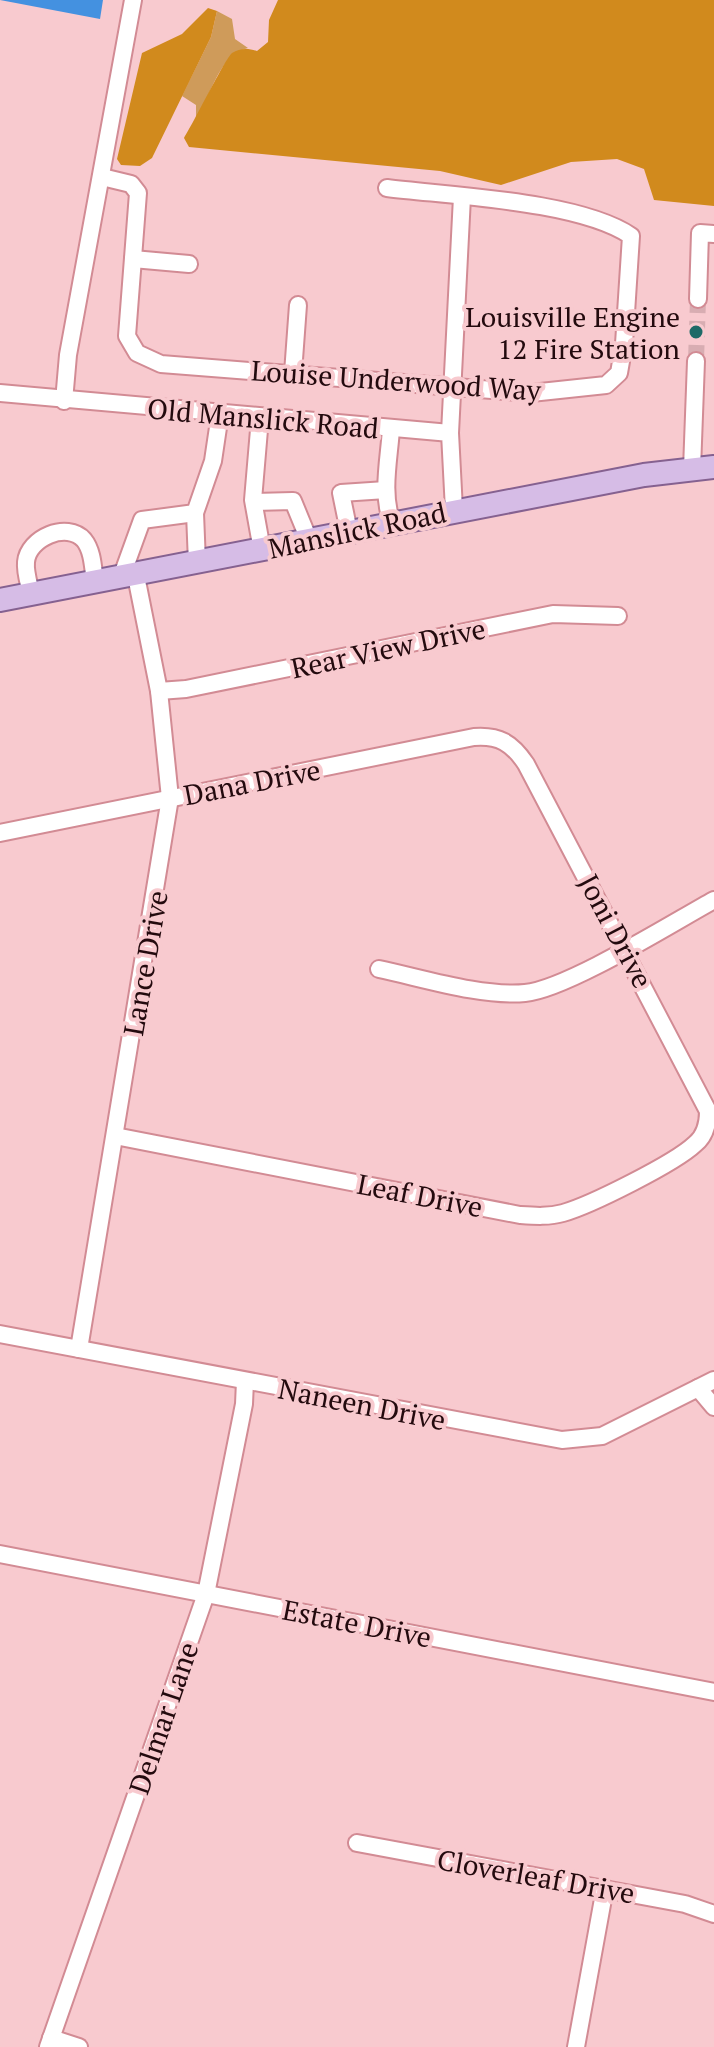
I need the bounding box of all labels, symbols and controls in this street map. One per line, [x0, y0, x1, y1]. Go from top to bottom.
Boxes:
place label: Louisville Engine 12 Fire Station [465, 298, 680, 367]
marker: Louisville Engine 12 Fire Station [687, 323, 705, 341]
street label: Louise Underwood Way [250, 351, 543, 409]
street label: Old Manslick Road [146, 389, 380, 447]
street label: Manslick Road [265, 493, 449, 567]
street label: Rear View Drive [287, 609, 489, 687]
street label: Dana Drive [181, 751, 323, 813]
street label: Joni Drive [571, 868, 661, 994]
street label: Lance Drive [114, 888, 176, 1038]
street label: Leaf Drive [354, 1165, 486, 1225]
street label: Naneen Drive [275, 1370, 449, 1438]
street label: Estate Drive [279, 1590, 435, 1656]
street label: Delmar Lane [120, 1637, 206, 1799]
street label: Cloverleaf Drive [434, 1840, 638, 1912]

